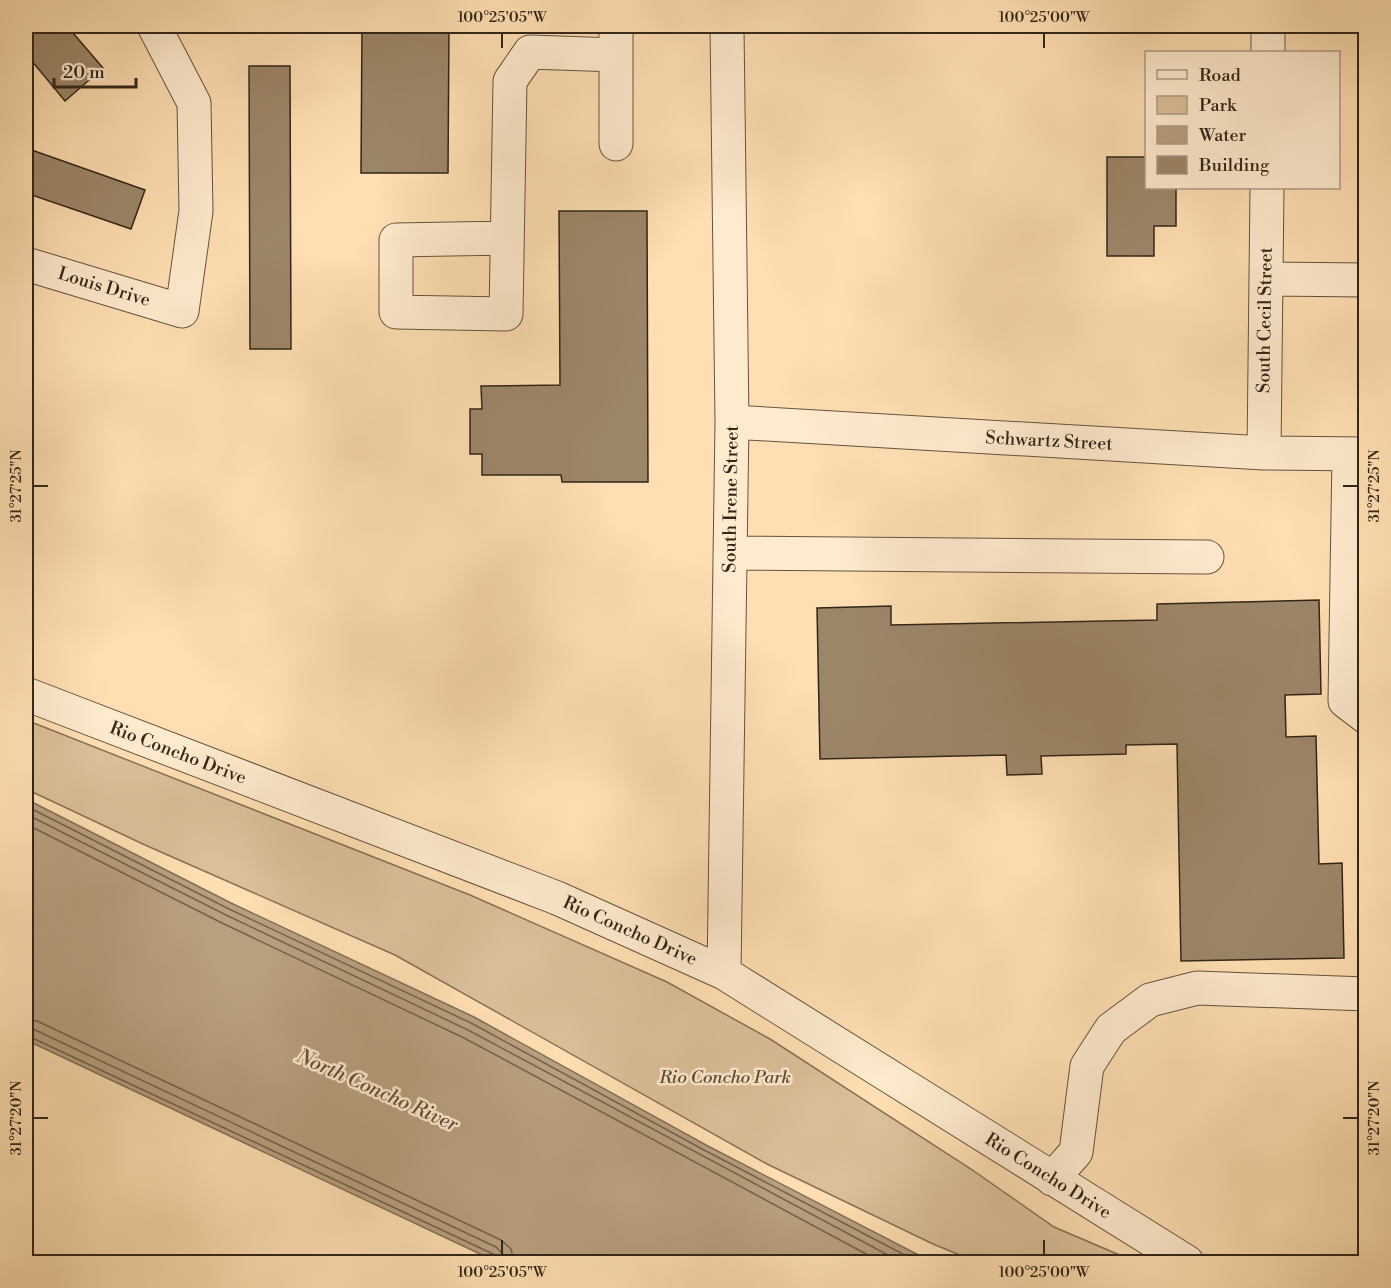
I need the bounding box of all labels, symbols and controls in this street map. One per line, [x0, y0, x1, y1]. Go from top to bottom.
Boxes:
text: 100°25'05"W [457, 8, 547, 27]
text: 100°25'00"W [999, 8, 1090, 27]
scale bar [54, 51, 136, 89]
legend [1145, 51, 1340, 189]
text: 20 m [63, 61, 105, 84]
text: Road [1199, 64, 1242, 87]
text: Park [1199, 94, 1238, 117]
text: Water [1198, 124, 1247, 147]
text: Building [1198, 154, 1270, 177]
street label: South Cecil Street [1252, 246, 1278, 393]
street label: Louis Drive [55, 262, 153, 312]
street label: South Irene Street [718, 424, 744, 573]
street label: Schwartz Street [985, 426, 1114, 456]
text: 31°27'25"N [7, 449, 26, 523]
text: 31°27'25"N [1365, 449, 1384, 523]
street label: Rio Concho Drive [106, 716, 250, 790]
street label: Rio Concho Drive [559, 891, 701, 971]
water label: North Concho River [291, 1044, 462, 1138]
park label: Rio Concho Park [658, 1066, 791, 1089]
text: 31°27'20"N [7, 1081, 26, 1155]
text: 31°27'20"N [1365, 1081, 1384, 1155]
street label: Rio Concho Drive [981, 1128, 1115, 1224]
text: 100°25'05"W [457, 1263, 547, 1282]
text: 100°25'00"W [999, 1263, 1090, 1282]

